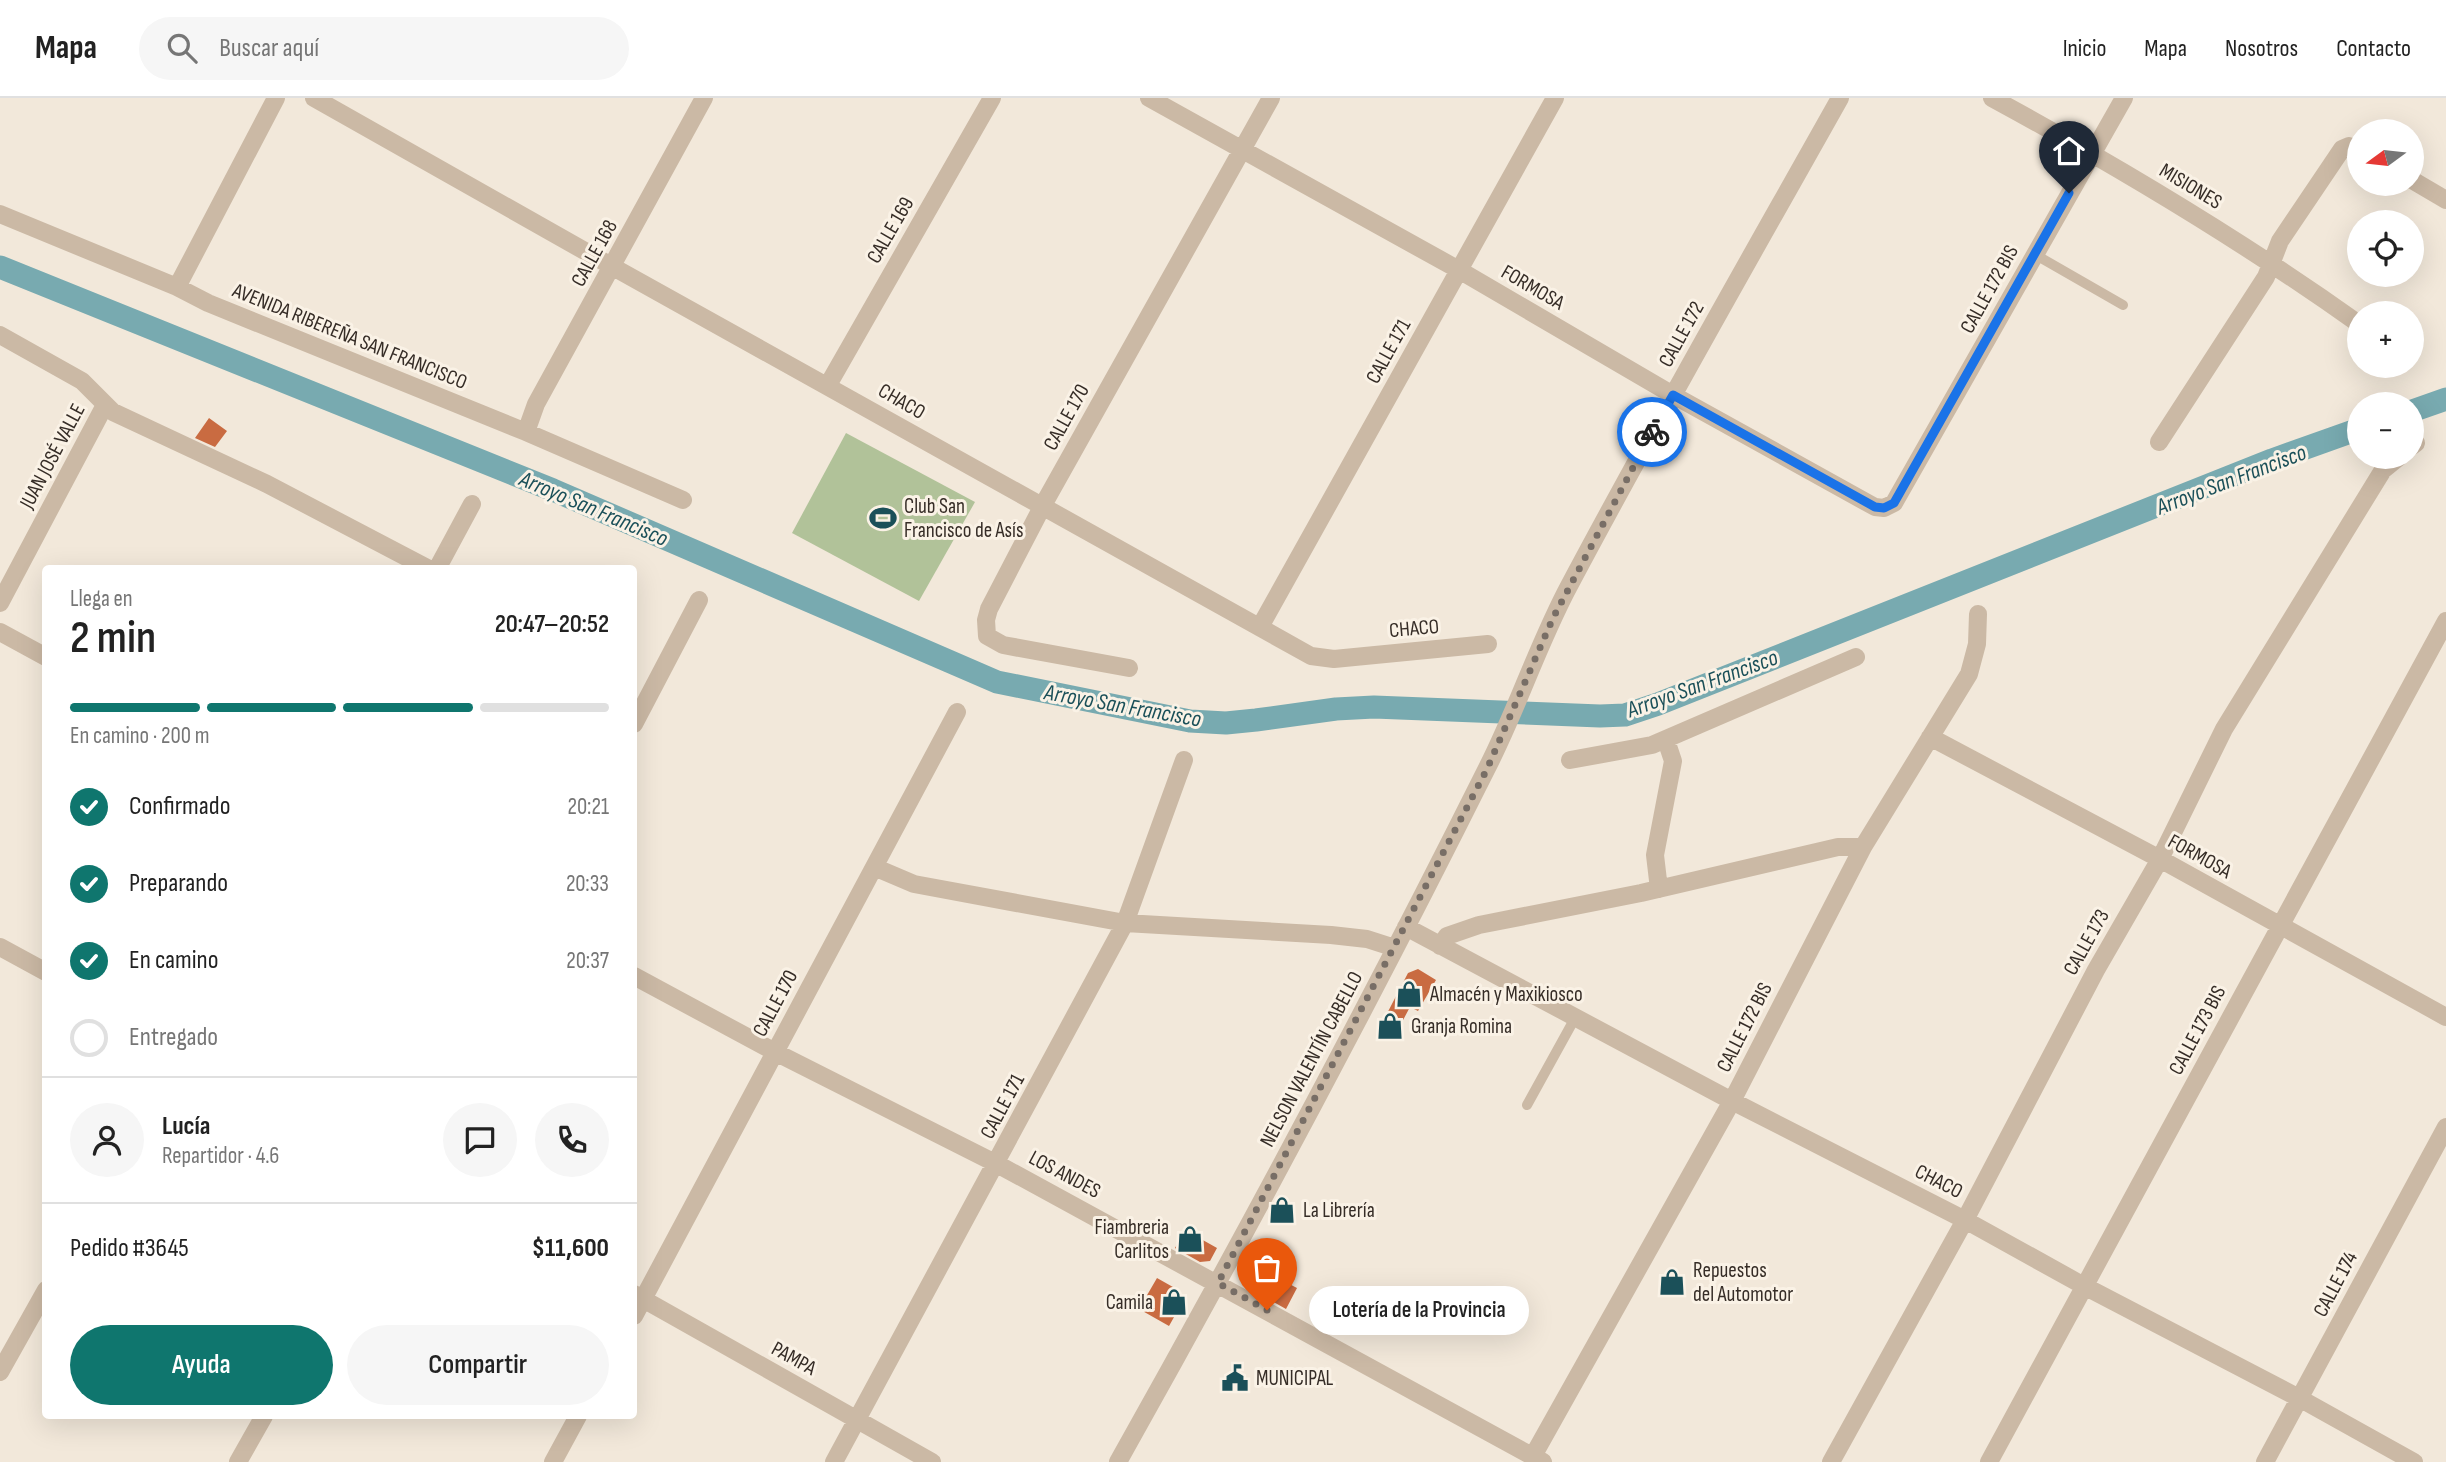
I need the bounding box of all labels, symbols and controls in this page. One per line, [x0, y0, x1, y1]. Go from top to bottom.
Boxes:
search box [139, 17, 629, 80]
text: Mapa [35, 28, 97, 68]
icon: search [163, 29, 201, 67]
text: Buscar aquí [219, 33, 319, 64]
text: Inicio [2063, 34, 2106, 63]
text: Mapa [2144, 34, 2187, 63]
text: Nosotros [2225, 34, 2298, 63]
text: Contacto [2336, 34, 2411, 63]
north arrow [2347, 119, 2424, 196]
map controls [2347, 119, 2424, 469]
pin [2039, 121, 2099, 193]
icon: home [2050, 132, 2088, 170]
street label: MISIONES [2155, 158, 2227, 215]
street label: CALLE 169 [861, 193, 919, 268]
button: locate [2347, 210, 2424, 287]
street label: CALLE 168 [566, 215, 623, 291]
street label: CALLE 172 BIS [1955, 241, 2024, 338]
street label: FORMOSA [1497, 259, 1570, 316]
street label: AVENIDA RIBEREÑA SAN FRANCISCO [228, 278, 471, 395]
street label: CALLE 172 [1653, 297, 1710, 371]
button: + [2347, 301, 2424, 378]
street label: CALLE 171 [1361, 314, 1417, 388]
street label: CHACO [874, 378, 930, 425]
street label: CALLE 170 [1038, 380, 1095, 455]
button: − [2347, 392, 2424, 469]
courier [1617, 397, 1687, 467]
street label: JUAN JOSÉ VALLE [14, 400, 91, 514]
icon: bike [1633, 413, 1671, 451]
water label: Arroyo San Francisco [2151, 438, 2311, 522]
water label: Arroyo San Francisco [514, 465, 673, 553]
place label: Club San Francisco de Asís [904, 494, 1024, 543]
sports icon: Club San Francisco de Asís [868, 503, 898, 533]
text: Llega en [70, 585, 133, 613]
text: 20:47–20:52 [495, 609, 609, 640]
text: 2 min [70, 611, 156, 666]
street label: CHACO [1388, 614, 1440, 643]
water label: Arroyo San Francisco [1622, 643, 1782, 725]
water label: Arroyo San Francisco [1041, 678, 1204, 734]
text: En camino · 200 m [70, 722, 209, 750]
icon: check [70, 788, 108, 826]
text: Confirmado [129, 791, 230, 822]
text: 20:21 [568, 793, 609, 821]
street label: FORMOSA [2164, 829, 2237, 885]
icon: check [70, 865, 108, 903]
text: Preparando [129, 868, 228, 899]
text: 20:33 [566, 870, 609, 898]
street label: CALLE 173 [2058, 905, 2115, 979]
icon: check [70, 942, 108, 980]
text: En camino [129, 945, 219, 976]
text: 20:37 [566, 947, 609, 975]
street label: CALLE 170 [748, 966, 803, 1041]
street label: NELSON VALENTÍN CABELLO [1255, 967, 1368, 1151]
street label: CALLE 172 BIS [1711, 978, 1778, 1076]
shop icon: Almacén y Maxikiosco [1394, 979, 1424, 1009]
street label: CALLE 173 BIS [2164, 981, 2231, 1079]
place label: Almacén y Maxikiosco [1429, 982, 1583, 1007]
shop icon: Granja Romina [1375, 1011, 1405, 1041]
place label: Granja Romina [1411, 1014, 1512, 1039]
text: Entregado [129, 1022, 218, 1053]
street label: CALLE 171 [975, 1069, 1030, 1143]
button: person [70, 1103, 144, 1177]
button: chat [443, 1103, 517, 1177]
button: phone [535, 1103, 609, 1177]
text: Lucía [162, 1111, 210, 1142]
text: Repartidor · 4.6 [162, 1142, 279, 1170]
street label: LOS ANDES [1025, 1145, 1105, 1204]
street label: CHACO [1911, 1159, 1967, 1204]
shop icon: La Librería [1267, 1195, 1297, 1225]
place label: La Librería [1303, 1198, 1375, 1223]
place label: Fiambreria Carlitos [1094, 1215, 1169, 1264]
shop icon: Fiambreria Carlitos [1175, 1224, 1205, 1254]
text: Pedido #3645 [70, 1233, 189, 1264]
text: $11,600 [532, 1233, 609, 1264]
pin [1237, 1238, 1297, 1310]
street label: CALLE 174 [2308, 1247, 2363, 1321]
icon: bag [1248, 1249, 1286, 1287]
place label: Repuestos del Automotor [1693, 1258, 1793, 1307]
shop icon: Repuestos del Automotor [1657, 1267, 1687, 1297]
callout: Lotería de la Provincia [1309, 1286, 1530, 1334]
shop icon: Camila [1159, 1287, 1189, 1317]
place label: Camila [1106, 1290, 1153, 1315]
text: Lotería de la Provincia [1332, 1296, 1506, 1324]
button: Ayuda [70, 1325, 333, 1405]
button: Compartir [347, 1325, 609, 1405]
street label: PAMPA [767, 1336, 821, 1381]
public building icon: MUNICIPAL [1220, 1363, 1250, 1393]
place label: MUNICIPAL [1256, 1366, 1334, 1391]

